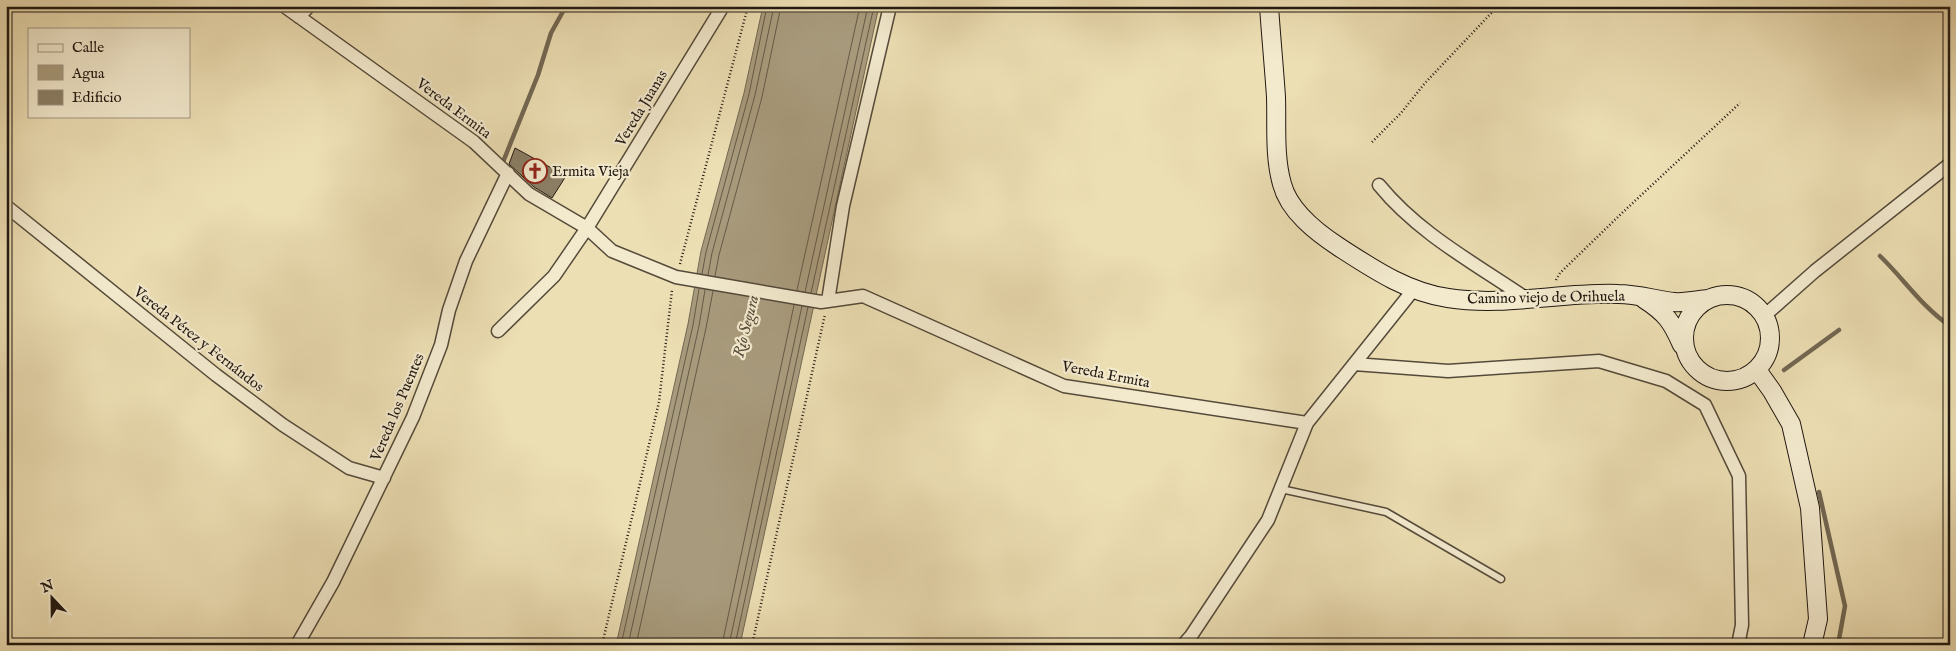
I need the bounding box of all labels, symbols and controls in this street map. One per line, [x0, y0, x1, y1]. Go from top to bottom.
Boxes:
legend [28, 28, 190, 118]
text: Calle [72, 38, 104, 57]
text: Agua [71, 64, 105, 83]
street label: Vereda Juanas [611, 67, 672, 151]
street label: Vereda Ermita [412, 73, 495, 143]
text: Edificio [72, 88, 122, 107]
church icon: Ermita Vieja [522, 158, 548, 184]
place label: Ermita Vieja [552, 162, 630, 181]
street label: Vereda Pérez y Fernándos [129, 282, 268, 396]
street label: Camino viejo de Orihuela [1467, 287, 1626, 308]
water label: Río Segura [730, 293, 764, 360]
street label: Vereda los Puentes [366, 350, 429, 465]
street label: Vereda Ermita [1059, 356, 1152, 392]
north arrow [28, 574, 78, 624]
text: N [38, 576, 56, 598]

